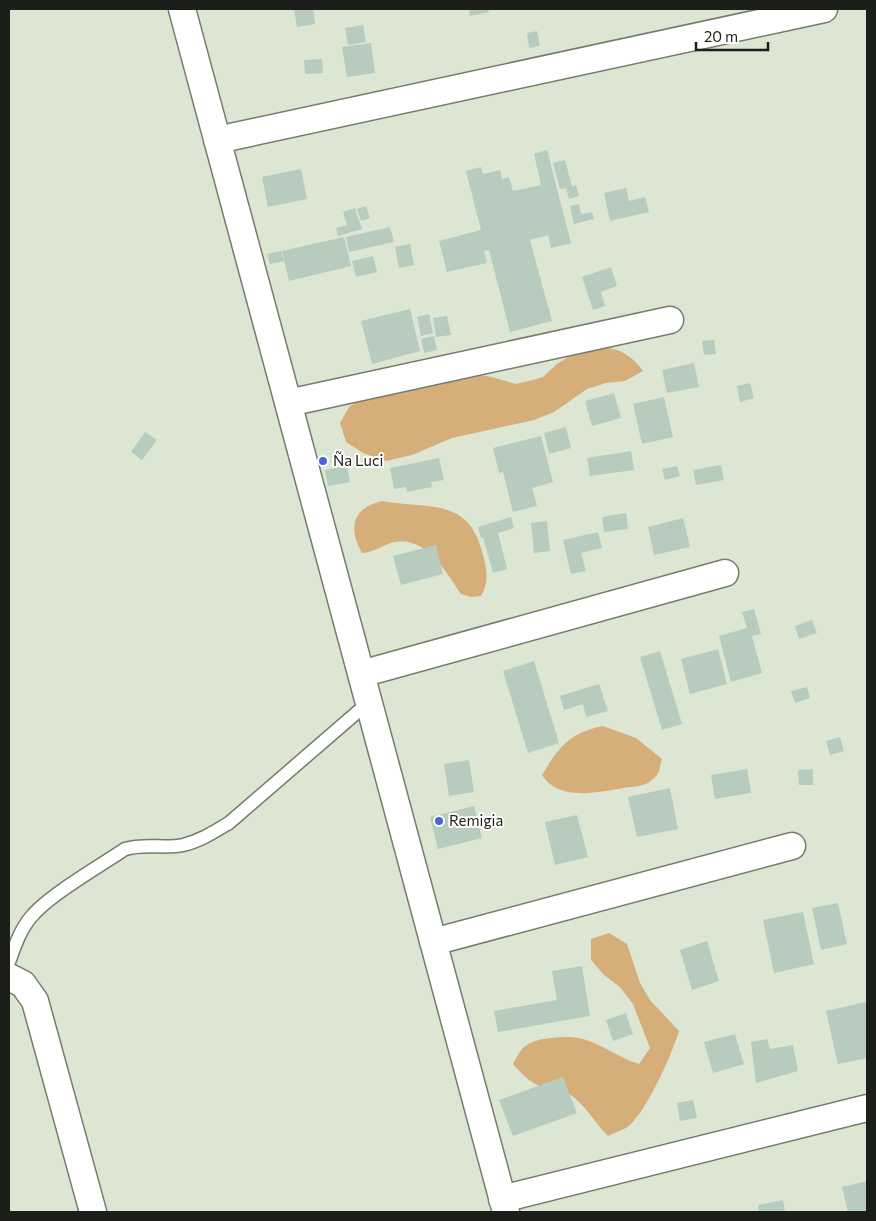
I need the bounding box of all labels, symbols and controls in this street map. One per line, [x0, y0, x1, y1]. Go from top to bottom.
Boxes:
scale bar [696, 20, 768, 52]
text: 20 m [704, 27, 738, 45]
place label: Ña Luci [333, 451, 383, 469]
marker: Ña Luci [317, 455, 329, 467]
place label: Remigia [449, 811, 503, 829]
marker: Remigia [433, 815, 445, 827]

